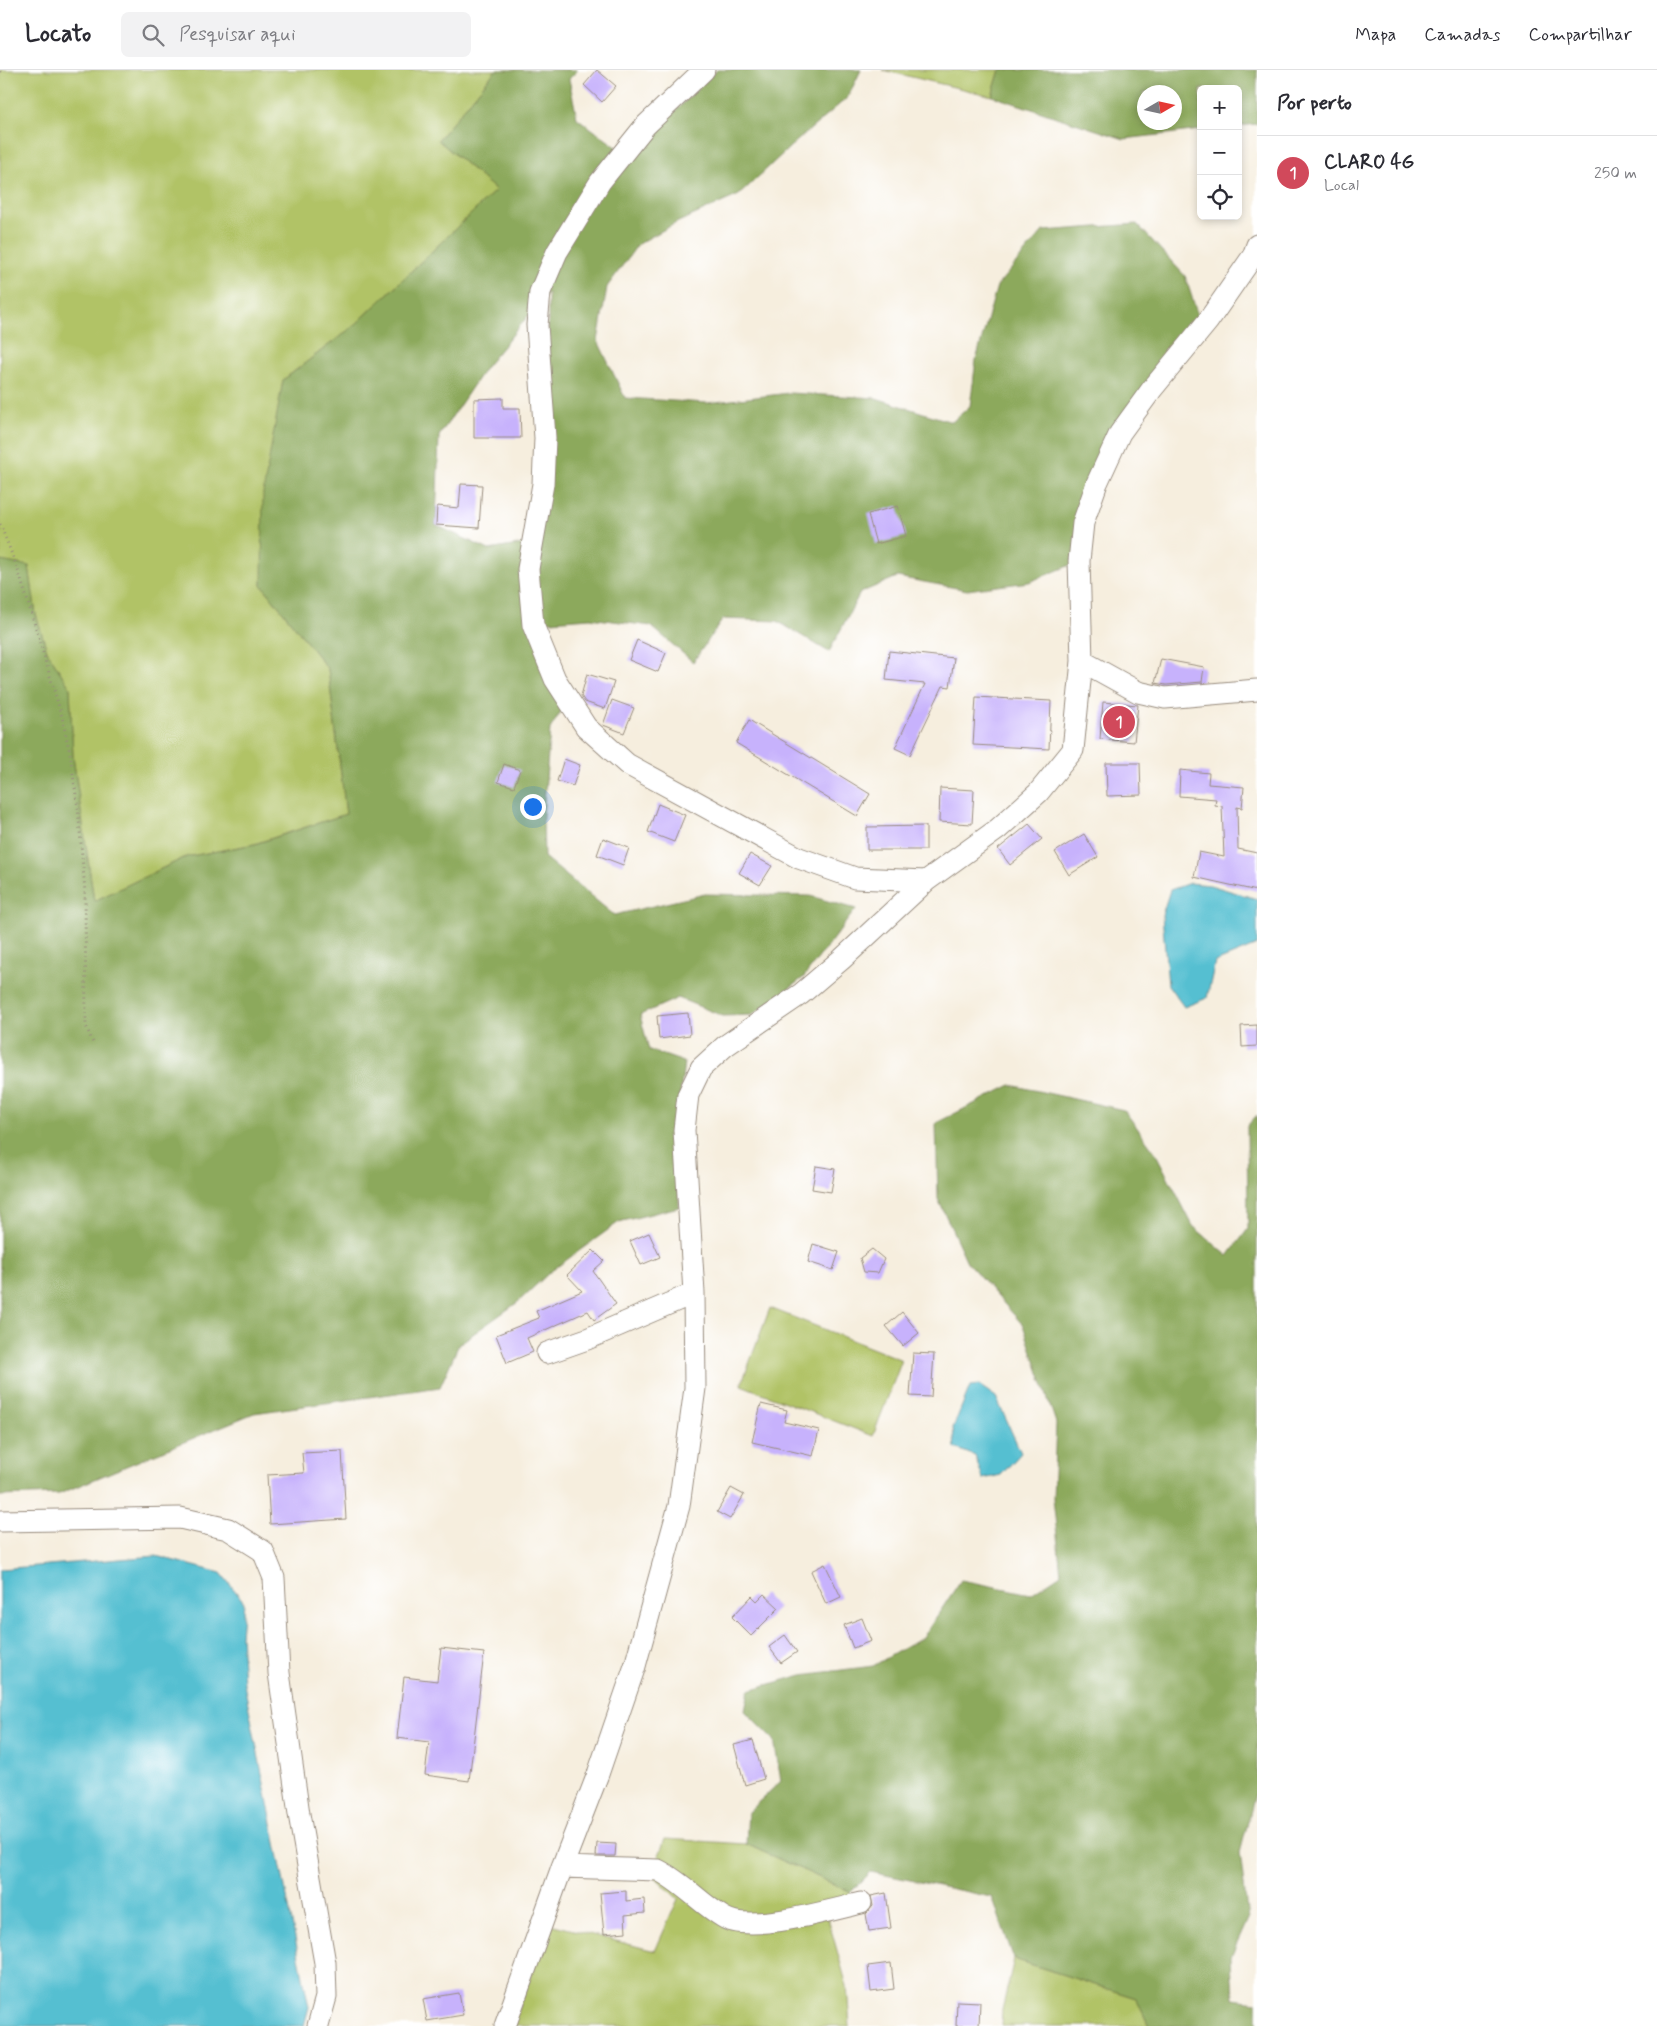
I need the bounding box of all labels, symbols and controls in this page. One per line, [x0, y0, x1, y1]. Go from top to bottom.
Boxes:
search box [121, 12, 471, 57]
text: Locato [25, 19, 91, 50]
icon: search [139, 21, 167, 49]
text: Pesquisar aqui [179, 22, 296, 47]
text: Mapa [1355, 23, 1396, 47]
text: Camadas [1424, 23, 1500, 47]
text: Compartilhar [1528, 23, 1632, 47]
north arrow [1137, 85, 1182, 130]
map controls [1197, 85, 1242, 220]
button: + [1197, 85, 1242, 130]
text: Por perto [1277, 89, 1352, 117]
button: − [1197, 130, 1242, 175]
text: CLARO 4G [1324, 150, 1414, 175]
text: 1 [1289, 163, 1297, 184]
text: 250 m [1594, 163, 1637, 184]
button: locate [1197, 175, 1242, 220]
text: Local [1324, 175, 1359, 196]
pin: 1 [1103, 703, 1135, 741]
your location [520, 794, 546, 820]

